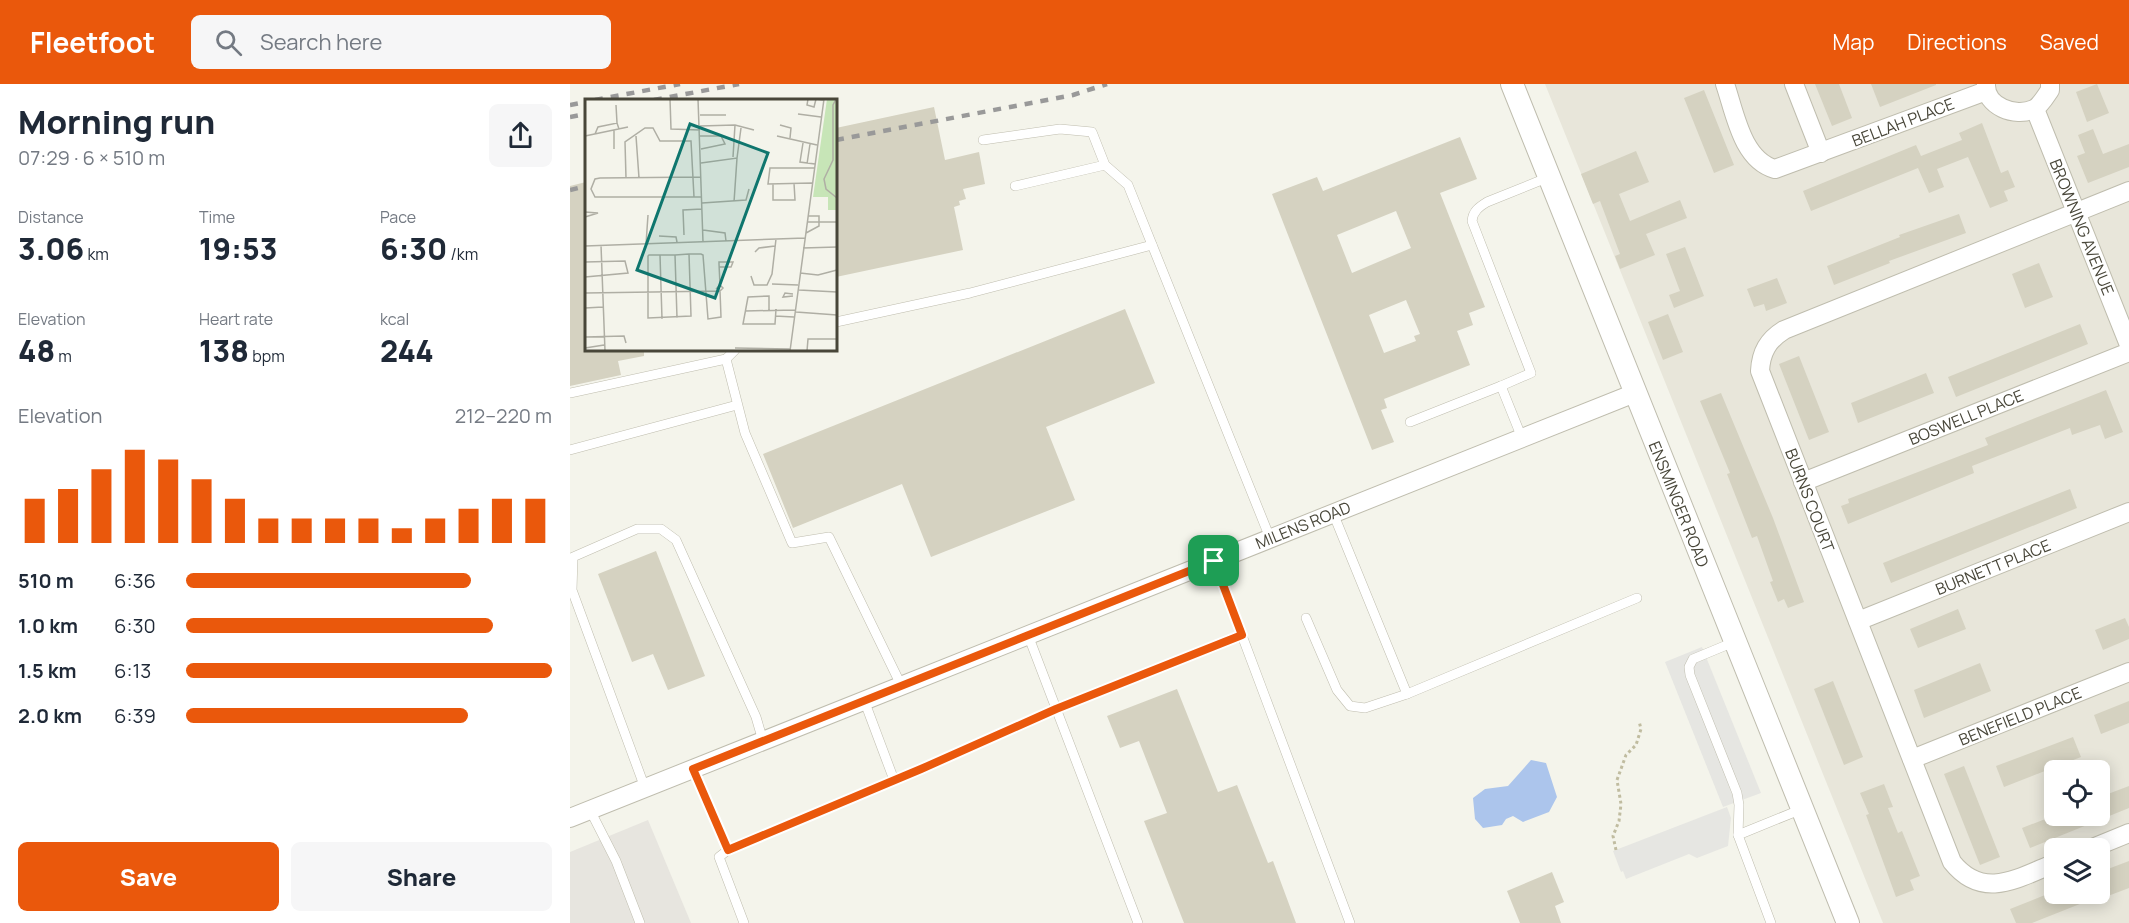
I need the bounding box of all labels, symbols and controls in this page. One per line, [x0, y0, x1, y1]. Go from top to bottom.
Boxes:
search box [191, 15, 611, 69]
text: Fleetfoot [30, 23, 155, 61]
icon: search [212, 26, 245, 59]
text: Search here [260, 27, 382, 57]
text: Map [1833, 28, 1874, 56]
text: Directions [1907, 28, 2007, 56]
text: Saved [2040, 28, 2099, 56]
street label: BELLAH PLACE [1849, 92, 1957, 152]
text: Morning run [18, 99, 215, 144]
inset map [585, 99, 837, 351]
button: share [489, 104, 552, 167]
text: 07:29 · 6 × 510 m [18, 144, 165, 171]
street label: BROWNING AVENUE [2045, 156, 2119, 298]
text: Distance [18, 206, 84, 228]
text: Time [199, 206, 235, 228]
text: Pace [380, 206, 416, 228]
text: 3.06 [18, 228, 84, 269]
text: 19:53 [199, 228, 277, 269]
text: 6:30 [380, 228, 447, 269]
text: km [84, 243, 109, 265]
text: /km [447, 243, 478, 265]
text: Elevation [18, 308, 86, 330]
text: Heart rate [199, 308, 273, 330]
text: kcal [380, 308, 409, 330]
text: 48 [18, 330, 55, 371]
text: 138 [199, 330, 249, 371]
text: 244 [380, 330, 434, 371]
text: m [55, 345, 72, 367]
text: bpm [249, 345, 285, 367]
street label: BOSWELL PLACE [1905, 384, 2027, 450]
text: Elevation [18, 402, 102, 429]
text: 212–220 m [455, 402, 552, 429]
street label: ENSMINGER ROAD [1644, 438, 1714, 570]
street label: BURNS COURT [1780, 445, 1840, 555]
street label: MILENS ROAD [1252, 496, 1354, 554]
street label: BURNETT PLACE [1932, 534, 2054, 600]
pin [1188, 535, 1239, 586]
icon: arrive [1197, 544, 1230, 577]
text: 510 m [18, 567, 74, 594]
text: 6:36 [114, 567, 156, 594]
text: 1.0 km [18, 612, 78, 639]
text: 6:30 [114, 612, 156, 639]
text: 1.5 km [18, 657, 77, 684]
text: 6:13 [114, 657, 151, 684]
street label: BENEFIELD PLACE [1955, 681, 2085, 751]
text: 2.0 km [18, 702, 82, 729]
text: 6:39 [114, 702, 156, 729]
map controls [2044, 760, 2110, 904]
button: locate [2044, 760, 2110, 826]
button: layers [2044, 838, 2110, 904]
button: Save [18, 842, 279, 911]
button: Share [291, 842, 552, 911]

